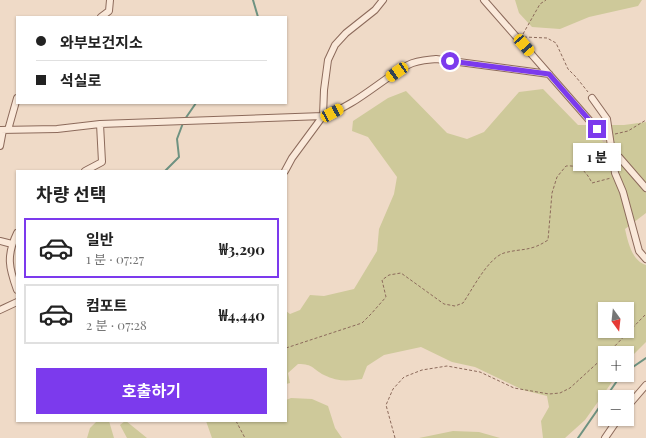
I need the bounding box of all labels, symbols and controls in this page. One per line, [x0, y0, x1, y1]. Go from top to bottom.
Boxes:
text: 와부보건지소 [60, 32, 143, 52]
car [512, 32, 536, 58]
route start [441, 52, 459, 70]
car [384, 60, 410, 84]
text: 석실로 [60, 70, 101, 90]
car [319, 102, 345, 124]
route end [588, 120, 606, 138]
callout: 1 분 [573, 143, 621, 171]
text: 1 분 [587, 148, 607, 165]
text: 차량 선택 [36, 182, 106, 206]
text: 일반 [86, 229, 114, 249]
icon: car [38, 230, 74, 266]
text: ₩3,290 [219, 239, 265, 259]
text: 1 분 · 07:27 [86, 250, 144, 267]
text: 컴포트 [86, 295, 127, 315]
icon: car [38, 296, 74, 332]
north arrow [598, 302, 634, 338]
map controls [598, 302, 634, 426]
text: ₩4,440 [219, 305, 265, 325]
text: 2 분 · 07:28 [86, 316, 147, 333]
button: + [598, 346, 634, 382]
button: 호출하기 [36, 368, 267, 414]
button: − [598, 390, 634, 426]

